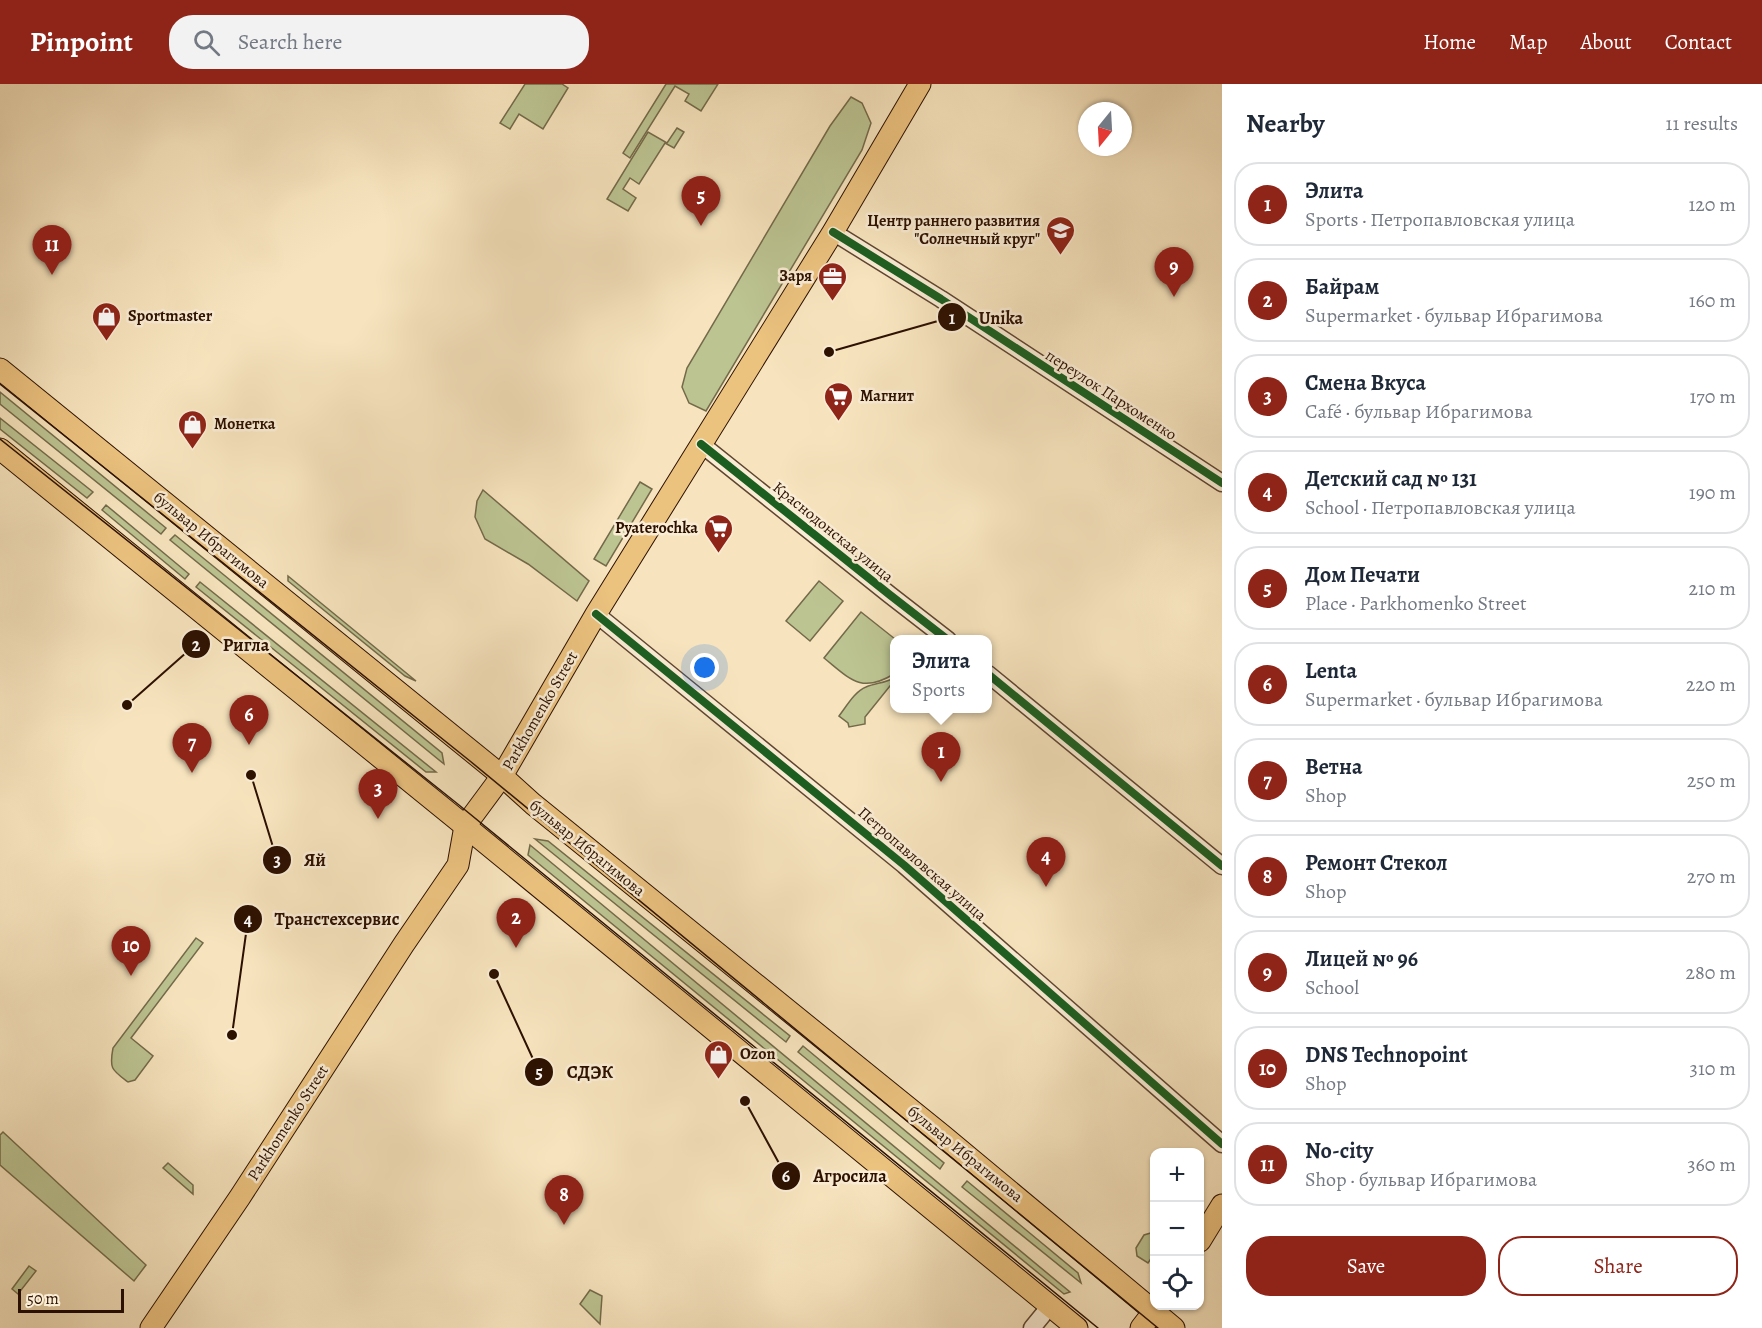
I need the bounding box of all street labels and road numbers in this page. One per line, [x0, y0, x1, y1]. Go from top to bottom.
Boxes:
street label: переулок Пархоменко [1041, 344, 1181, 446]
street label: Краснодонская улица [768, 476, 898, 588]
street label: бульвар Ибрагимова [149, 486, 274, 594]
street label: Parkhomenko Street [497, 648, 583, 774]
street label: бульвар Ибрагимова [525, 794, 650, 902]
street label: Петропавловская улица [853, 802, 991, 926]
street label: Parkhomenko Street [242, 1061, 334, 1185]
street label: бульвар Ибрагимова [903, 1100, 1028, 1208]

